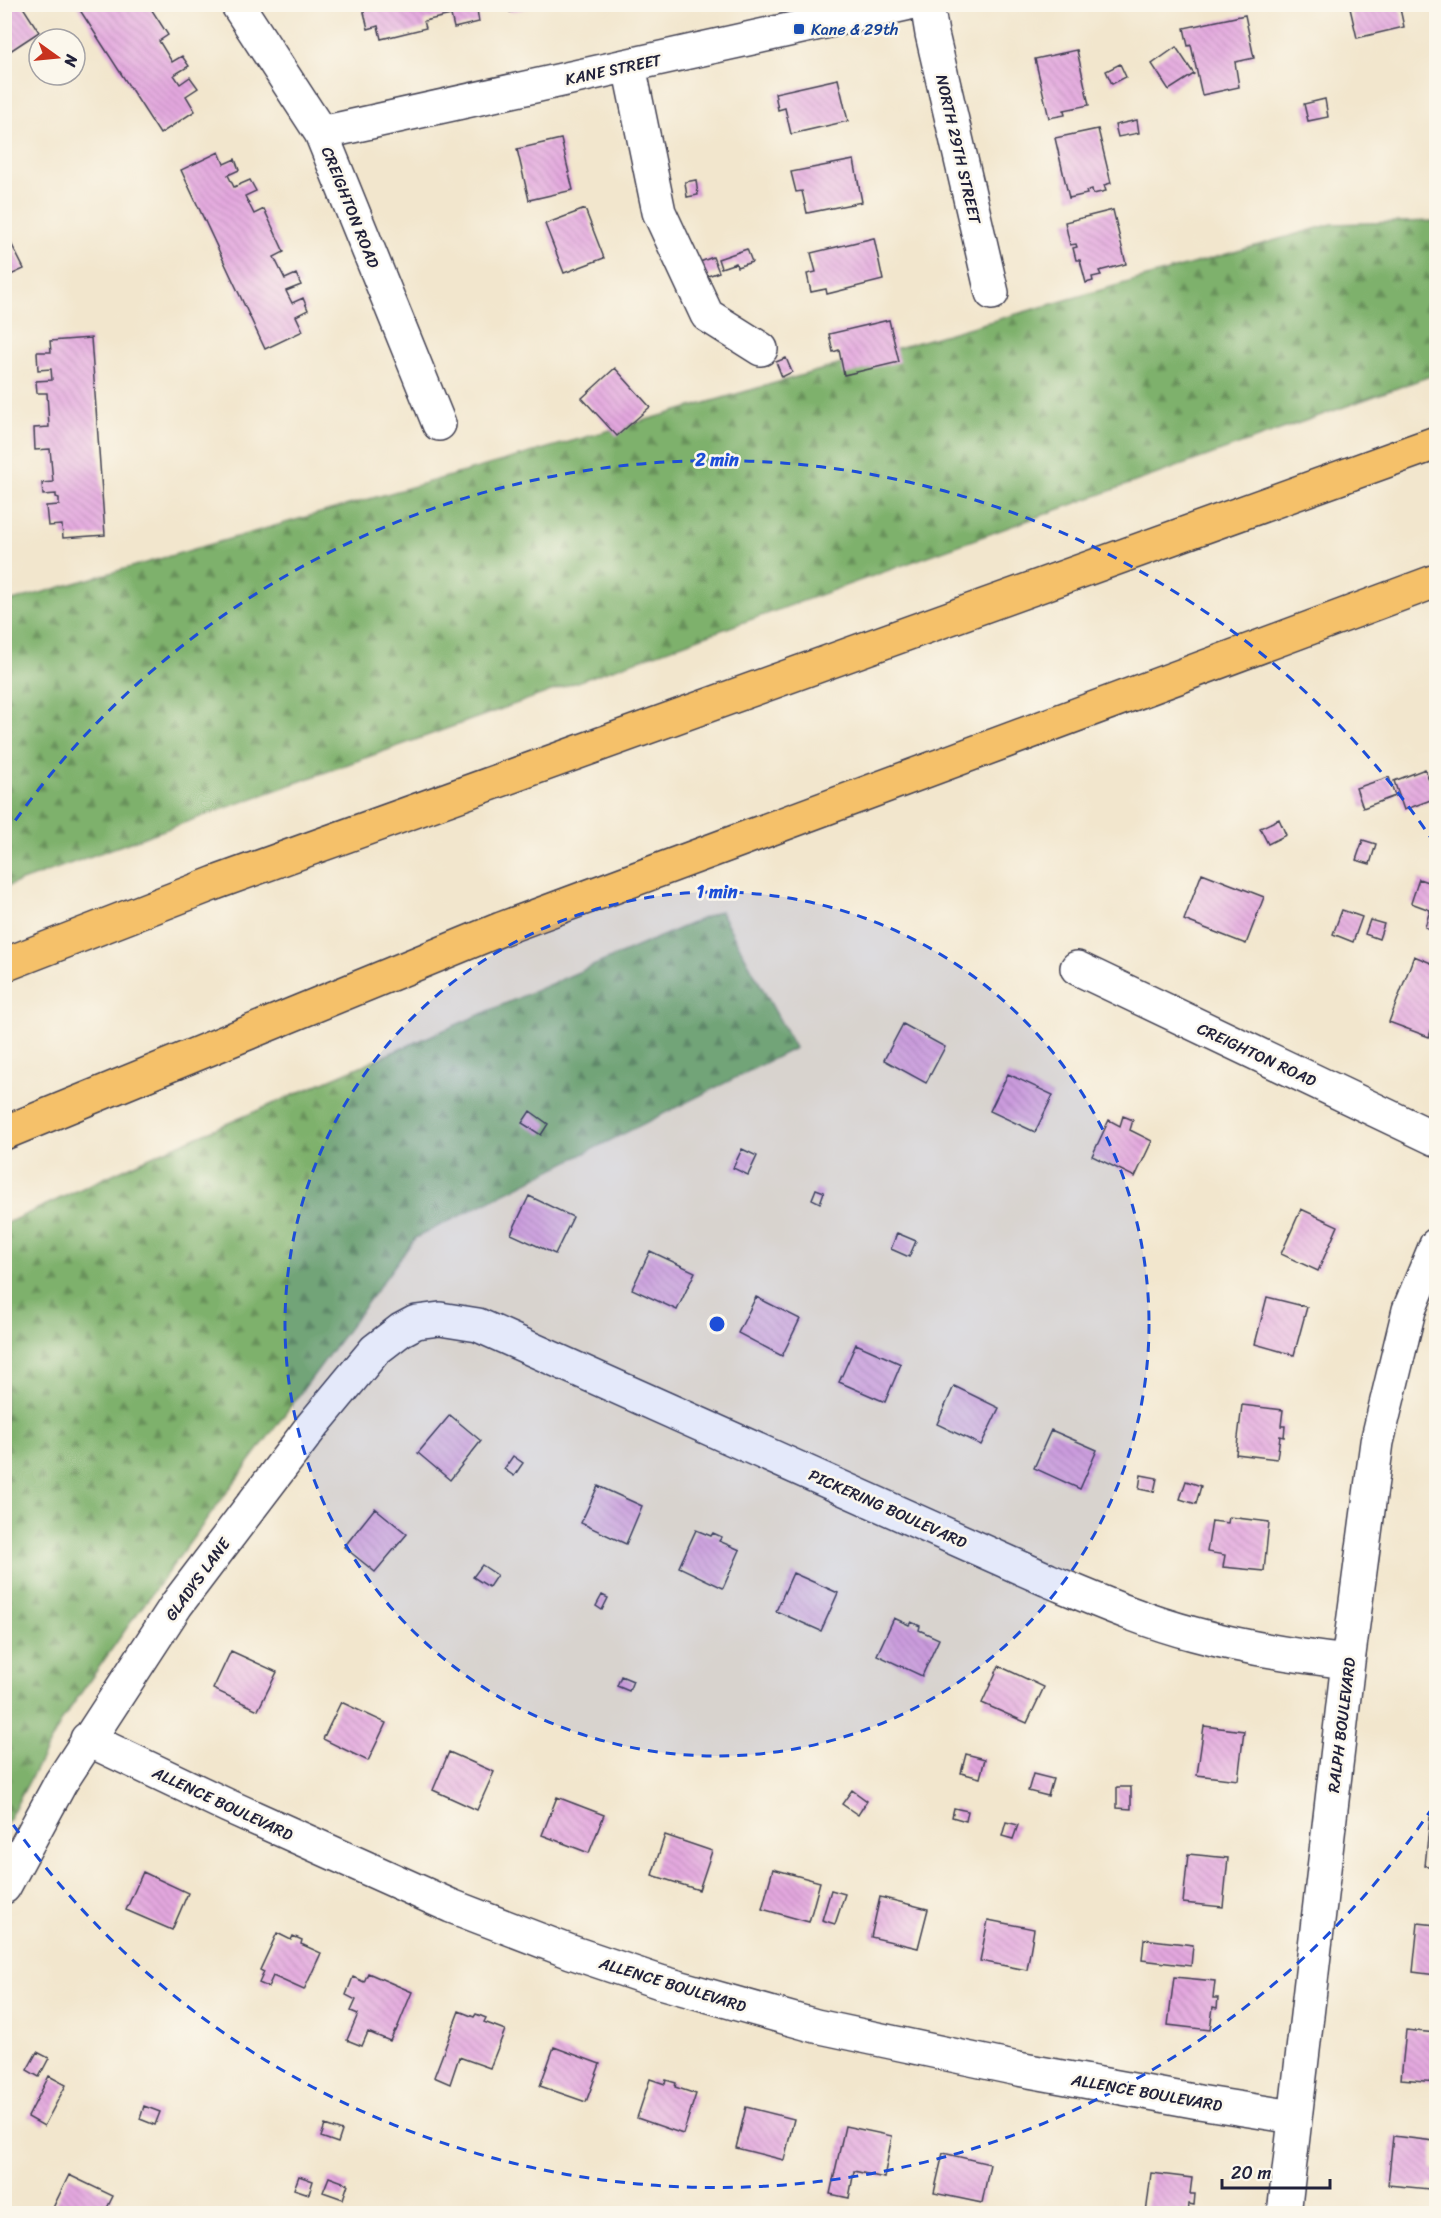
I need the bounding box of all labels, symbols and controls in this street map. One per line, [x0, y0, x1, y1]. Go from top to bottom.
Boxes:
place label: Kane & 29th [811, 15, 899, 44]
marker: Kane & 29th [792, 22, 806, 36]
north arrow [27, 27, 87, 87]
street label: KANE STREET [562, 45, 665, 94]
text: N [55, 51, 87, 71]
street label: NORTH 29TH STREET [927, 72, 990, 228]
street label: CREIGHTON ROAD [313, 142, 388, 273]
text: 2 min [694, 444, 739, 476]
text: 1 min [697, 876, 738, 908]
street label: CREIGHTON ROAD [1192, 1014, 1322, 1095]
centre of rings [707, 1314, 727, 1334]
street label: PICKERING BOULEVARD [804, 1460, 972, 1557]
street label: GLADYS LANE [157, 1531, 238, 1627]
street label: RALPH BOULEVARD [1319, 1655, 1364, 1794]
street label: ALLENCE BOULEVARD [147, 1758, 298, 1849]
street label: ALLENCE BOULEVARD [595, 1948, 750, 2021]
street label: ALLENCE BOULEVARD [1068, 2065, 1225, 2120]
scale bar [1222, 2152, 1330, 2190]
text: 20 m [1231, 2157, 1271, 2189]

